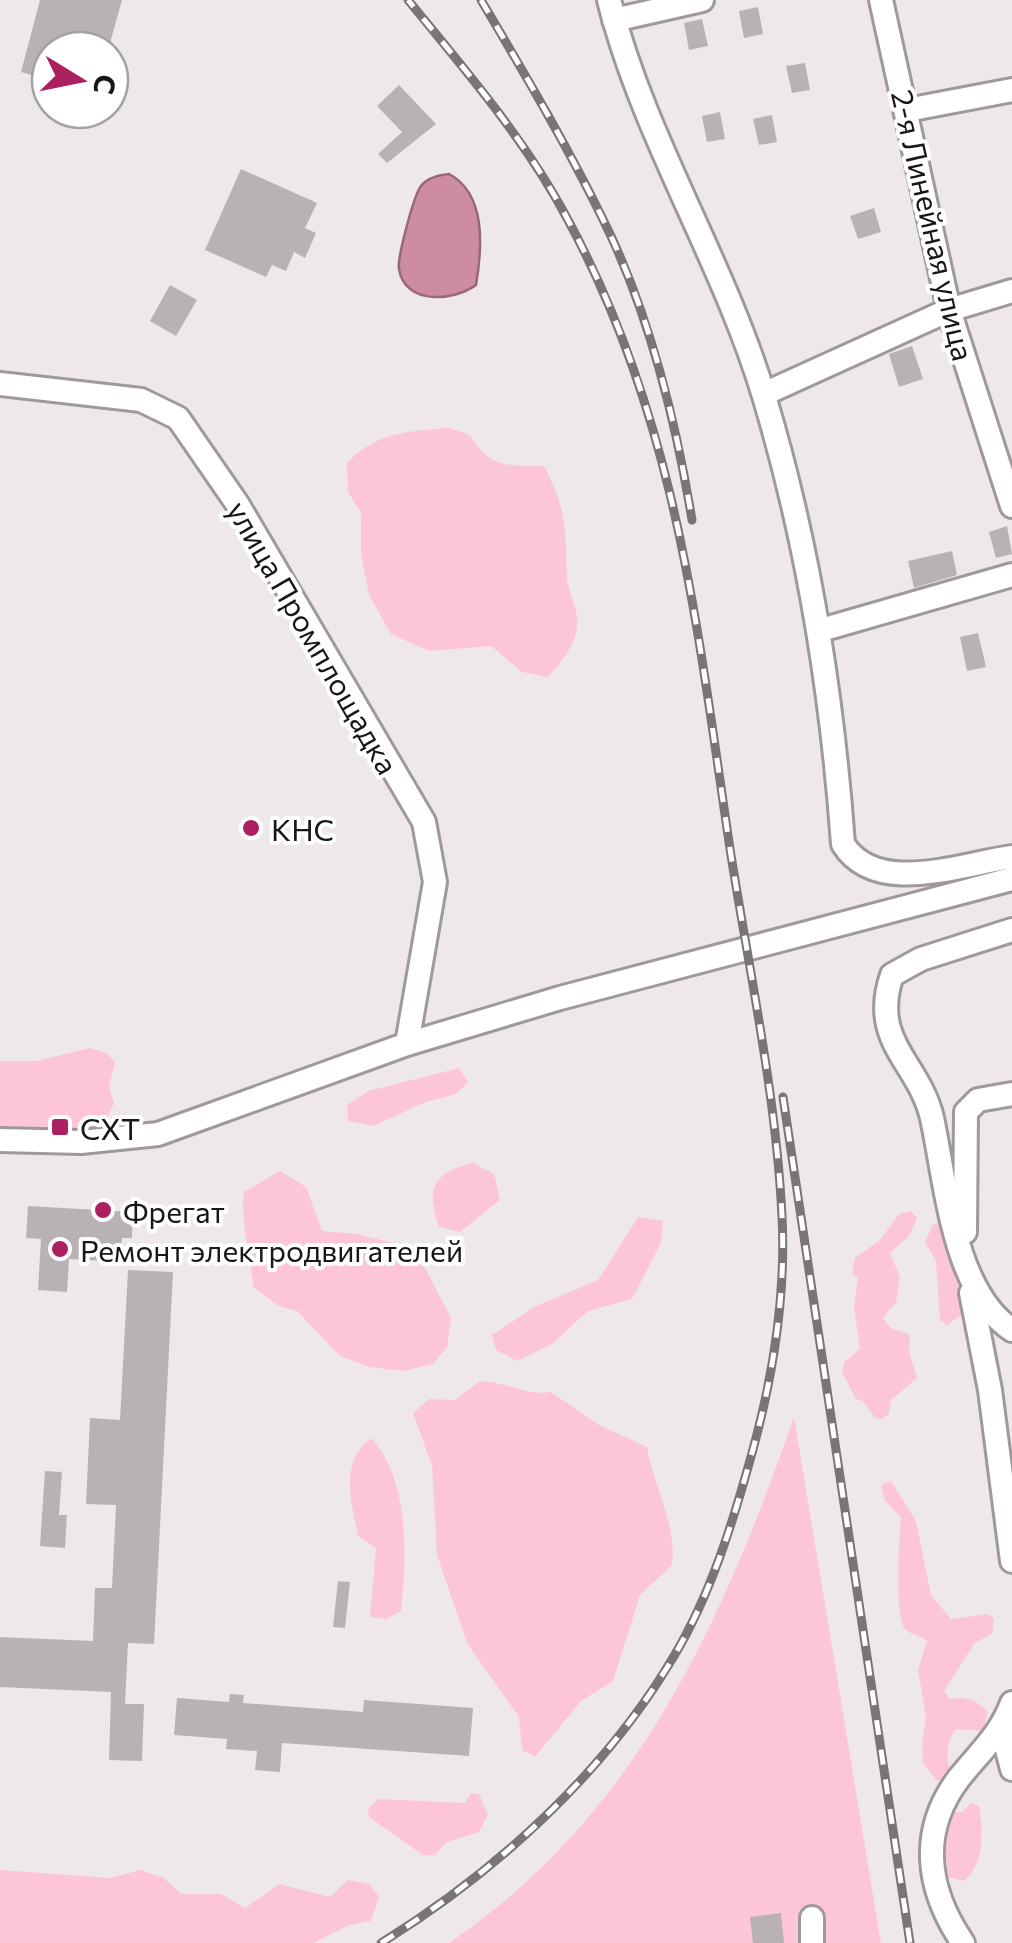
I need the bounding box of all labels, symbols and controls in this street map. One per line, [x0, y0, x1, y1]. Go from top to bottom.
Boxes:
north arrow [30, 30, 130, 130]
text: С [87, 72, 124, 97]
street label: 2-я Линейная улица [885, 86, 983, 364]
street label: улица Промплощадка [221, 494, 407, 780]
place label: КНС [271, 810, 334, 847]
marker: КНС [240, 817, 262, 839]
place label: СХТ [80, 1109, 140, 1146]
marker: СХТ [49, 1116, 71, 1138]
place label: Фрегат [123, 1192, 225, 1229]
marker: Фрегат [92, 1199, 114, 1221]
place label: Ремонт электродвигателей [80, 1231, 463, 1268]
marker: Ремонт электродвигателей [49, 1238, 71, 1260]

